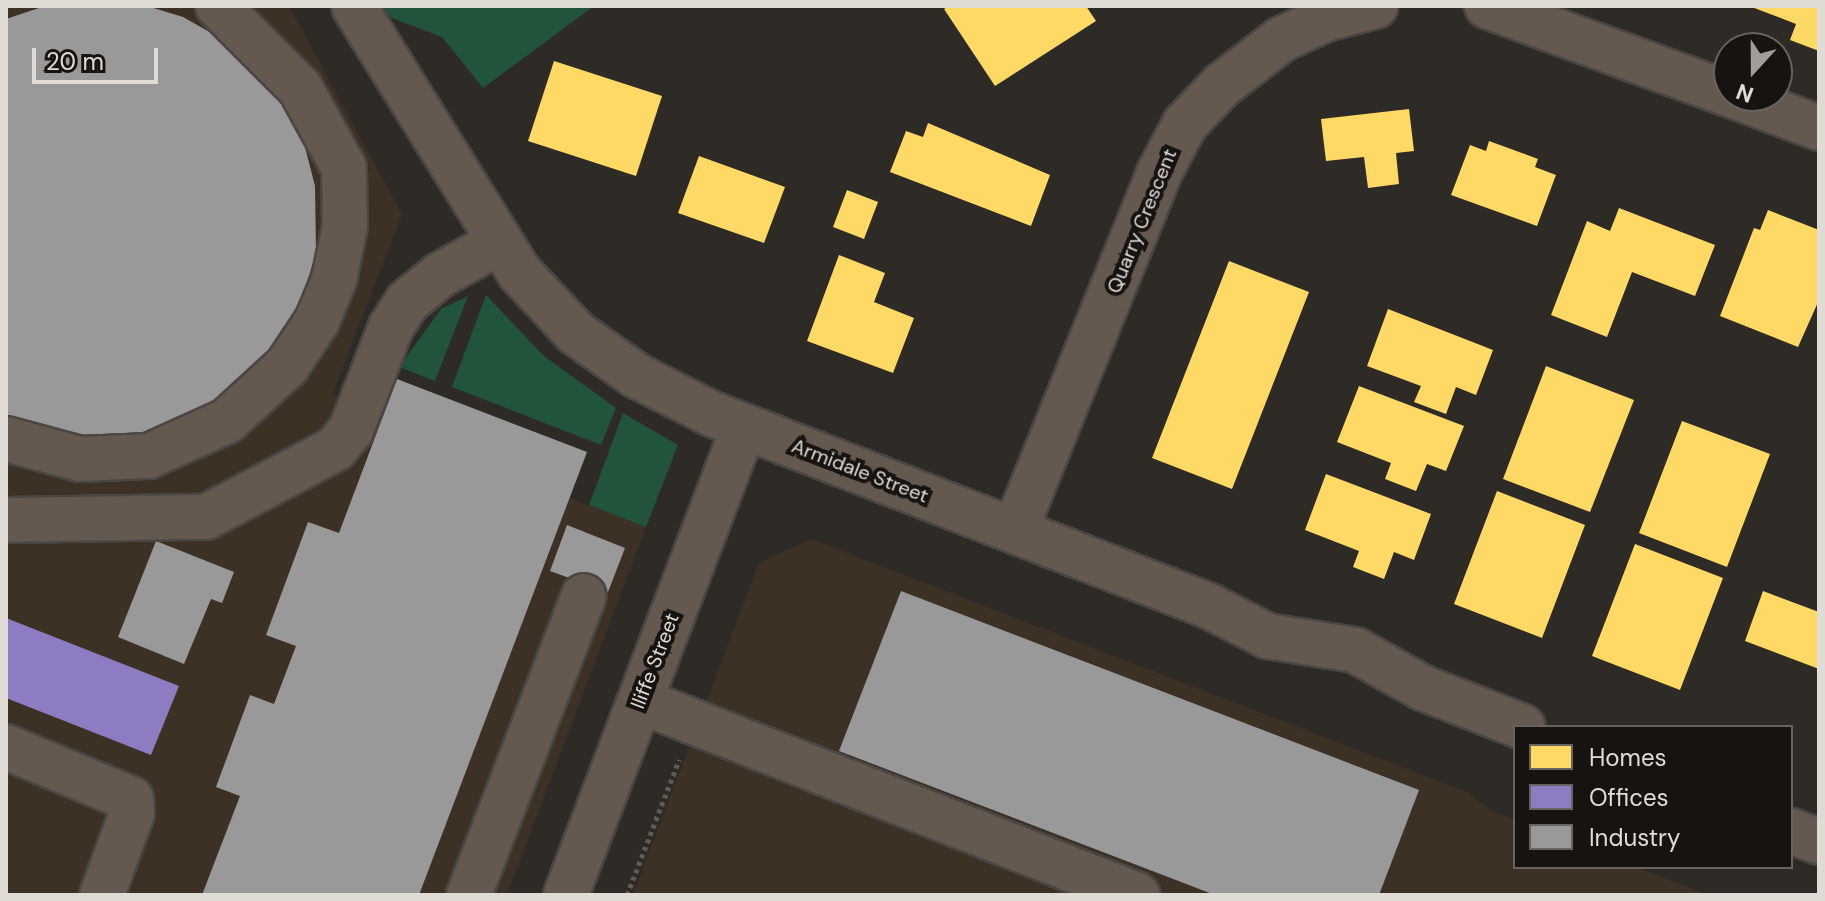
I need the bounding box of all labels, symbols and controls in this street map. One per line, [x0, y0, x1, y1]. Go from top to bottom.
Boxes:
scale bar [36, 32, 162, 82]
north arrow [1713, 32, 1793, 112]
text: 20 m [46, 46, 104, 77]
text: N [1732, 77, 1758, 109]
street label: Quarry Crescent [1102, 145, 1182, 297]
street label: Armidale Street [788, 434, 932, 508]
street label: Iliffe Street [626, 610, 684, 712]
legend [1513, 725, 1793, 869]
text: Homes [1589, 742, 1667, 773]
text: Offices [1589, 782, 1669, 813]
text: Industry [1589, 822, 1680, 853]

